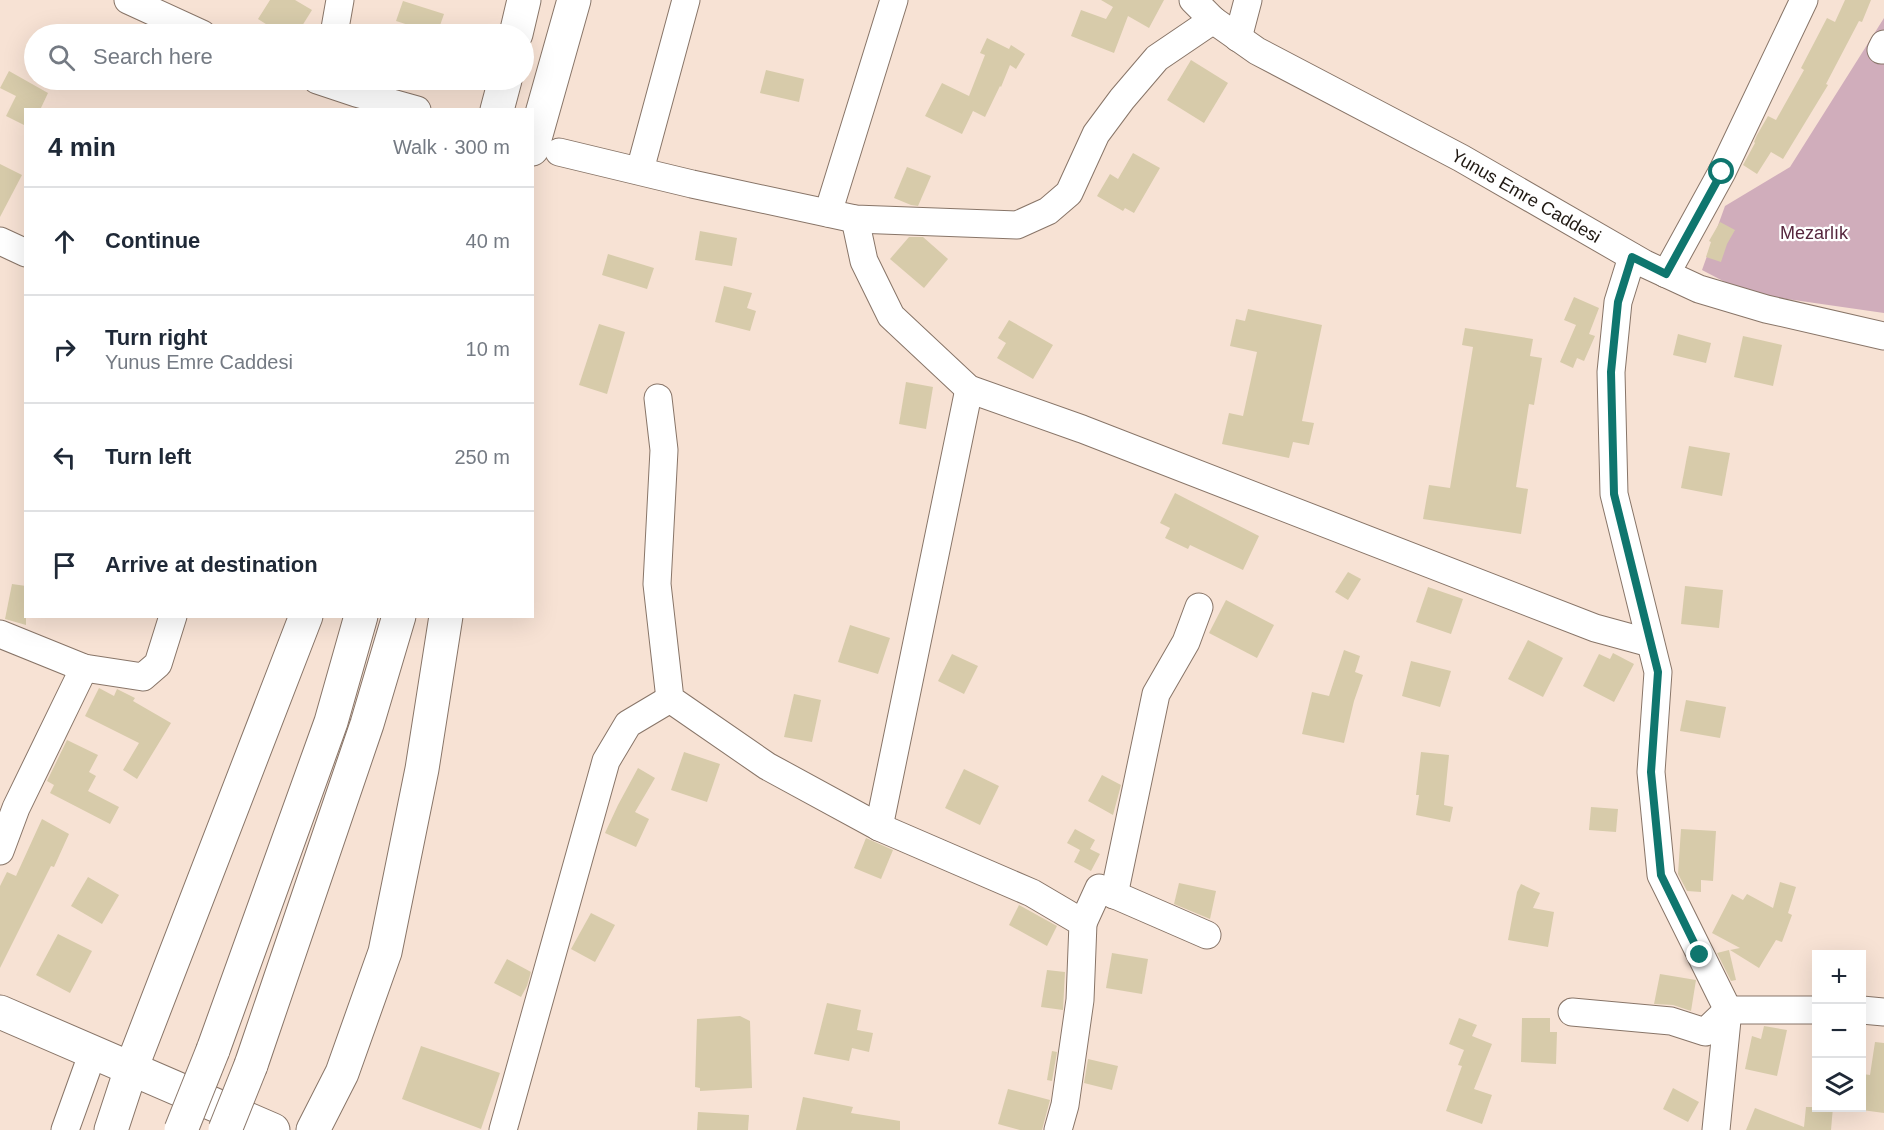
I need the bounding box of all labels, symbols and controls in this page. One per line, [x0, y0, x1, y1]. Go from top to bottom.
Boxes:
search box [24, 24, 534, 90]
icon: search [45, 41, 78, 74]
text: Search here [93, 44, 213, 69]
text: 4 min [48, 132, 116, 162]
text: Walk · 300 m [393, 136, 510, 158]
street label: Yunus Emre Caddesi [1448, 145, 1604, 247]
route start [1708, 158, 1734, 184]
park label: Mezarlık [1780, 223, 1849, 243]
icon: ahead [48, 225, 81, 258]
text: Continue [105, 228, 200, 253]
text: 40 m [466, 230, 510, 252]
text: Turn right [105, 325, 207, 350]
icon: right [48, 333, 81, 366]
text: 10 m [466, 338, 510, 360]
text: Yunus Emre Caddesi [105, 351, 293, 373]
icon: left [48, 441, 81, 474]
text: Turn left [105, 444, 191, 469]
text: 250 m [454, 446, 510, 468]
icon: arrive [48, 549, 81, 582]
text: Arrive at destination [105, 552, 318, 577]
route end [1686, 941, 1712, 967]
map controls [1812, 950, 1866, 1112]
button: + [1812, 950, 1866, 1004]
button: − [1812, 1004, 1866, 1058]
button: layers [1812, 1058, 1866, 1112]

